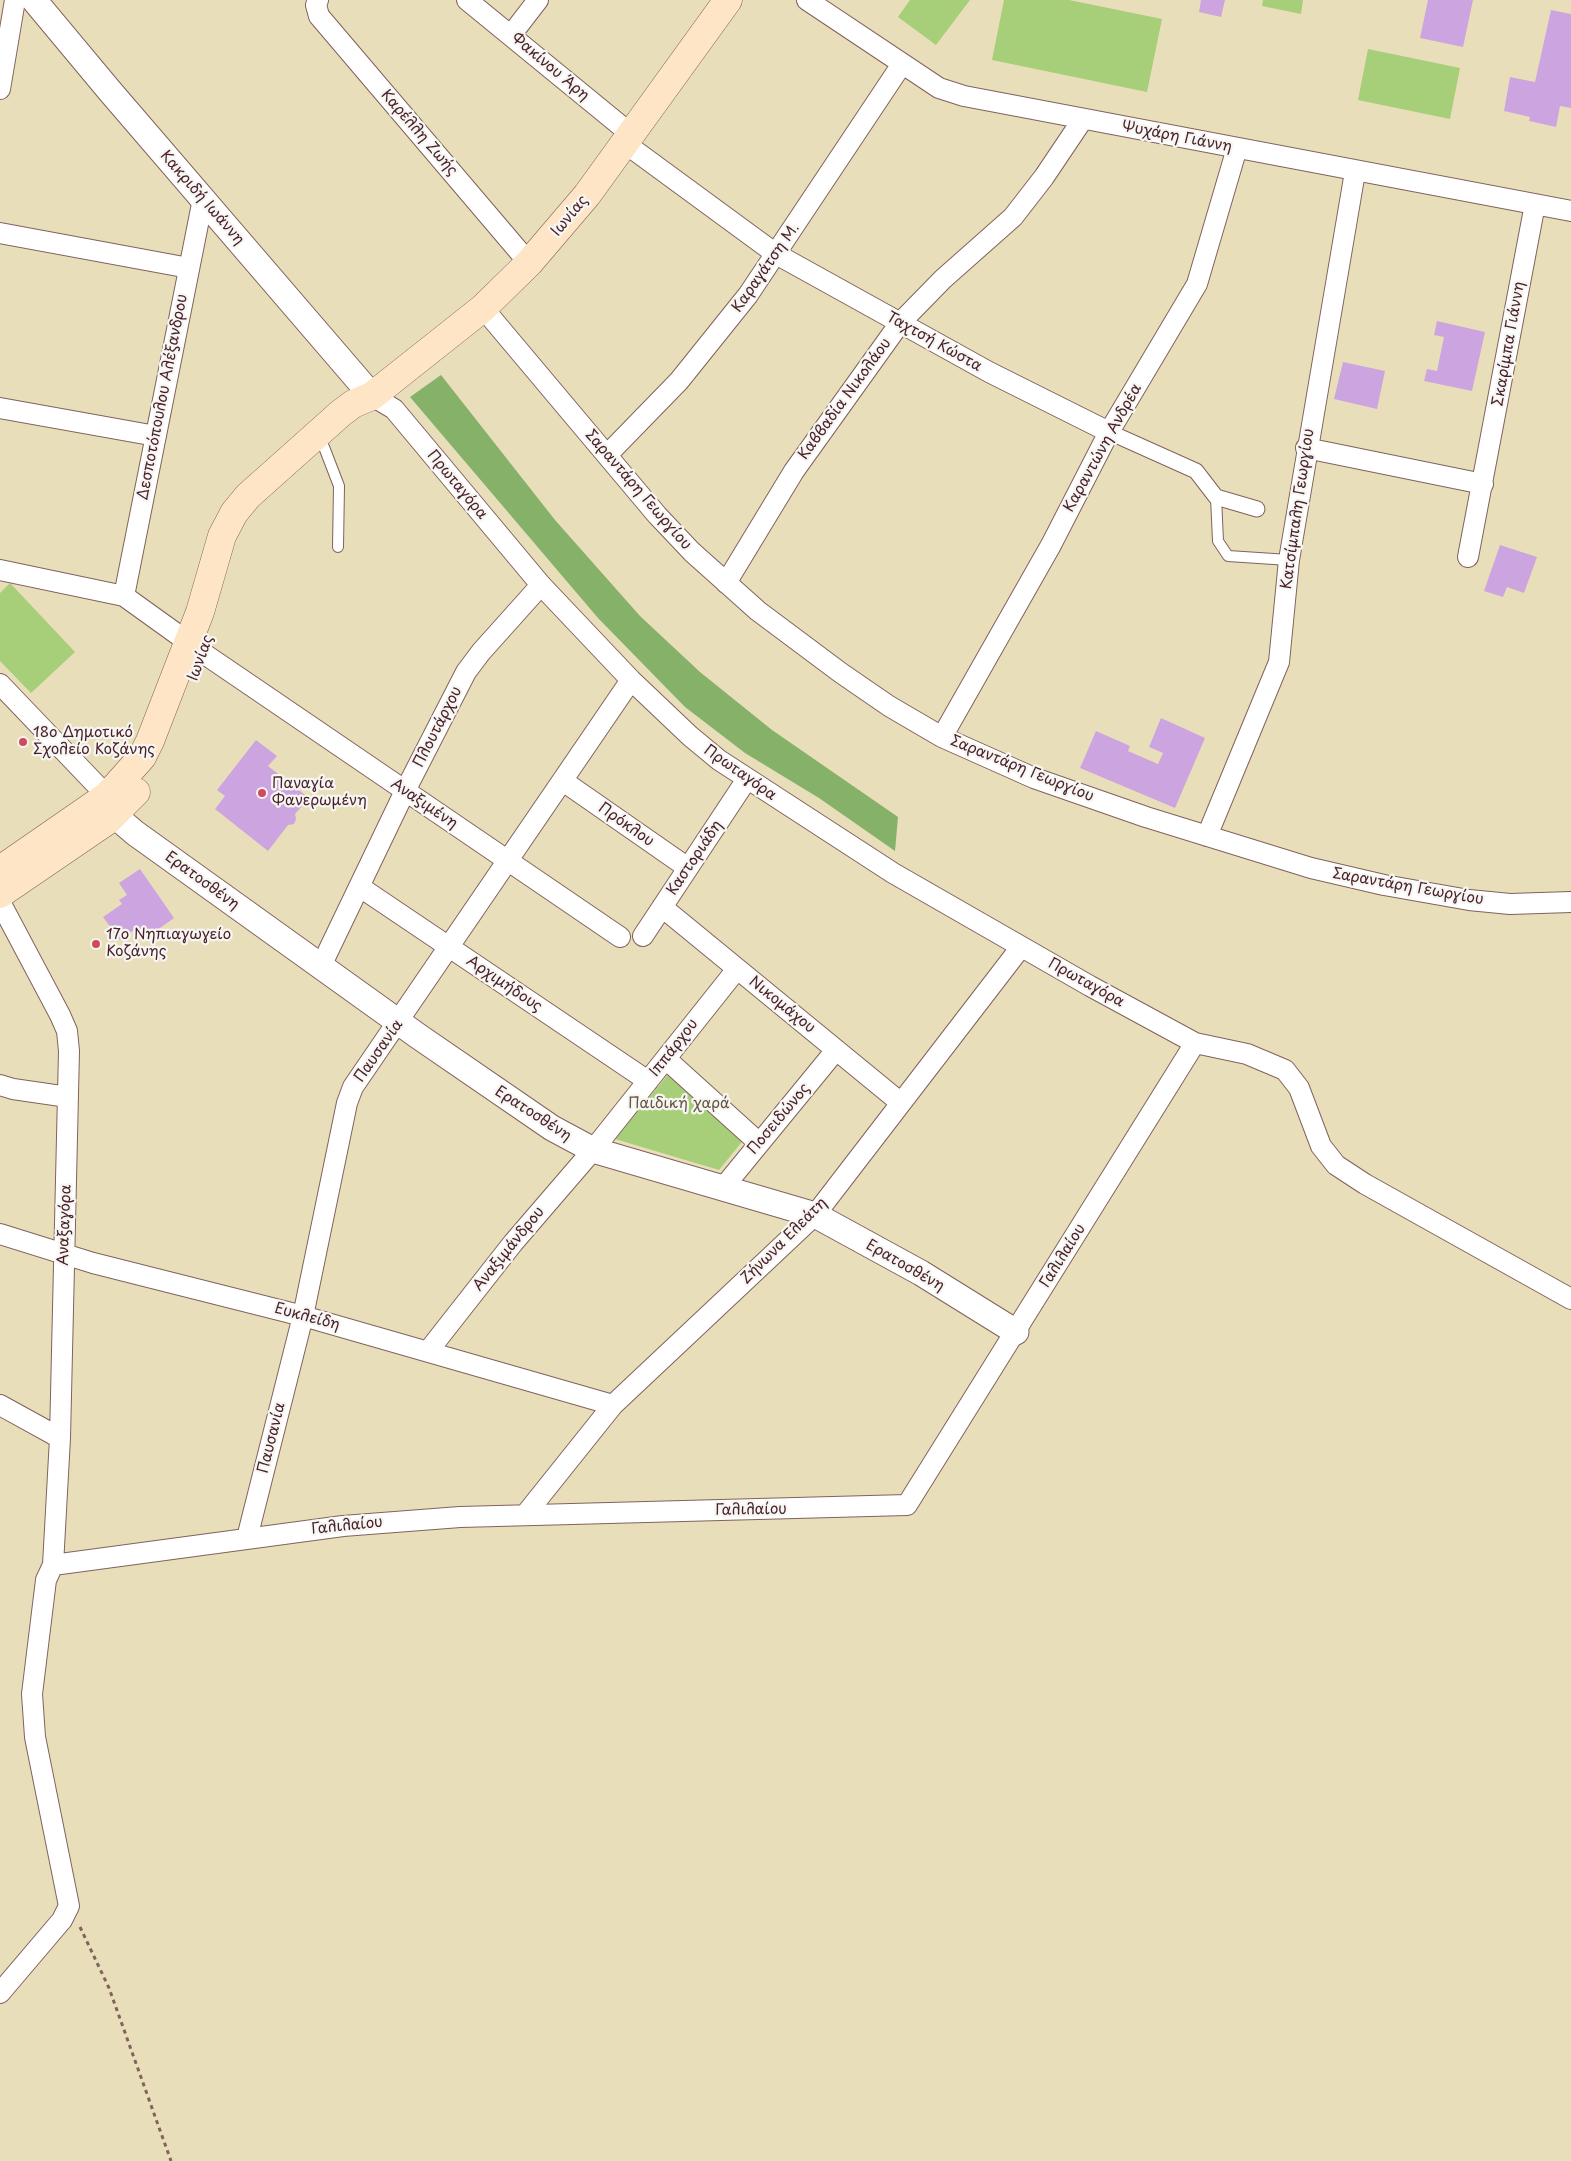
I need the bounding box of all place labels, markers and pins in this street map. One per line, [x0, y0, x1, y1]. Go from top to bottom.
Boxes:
place label: 18ο Δημοτικό Σχολείο Κοζάνης [33, 724, 155, 759]
marker: 18ο Δημοτικό Σχολείο Κοζάνης [17, 736, 29, 748]
place label: Παναγία Φανερωμένη [272, 775, 367, 810]
marker: Παναγία Φανερωμένη [256, 787, 268, 799]
place label: 17ο Νηπιαγωγείο Κοζάνης [106, 926, 231, 961]
marker: 17ο Νηπιαγωγείο Κοζάνης [90, 938, 102, 950]

